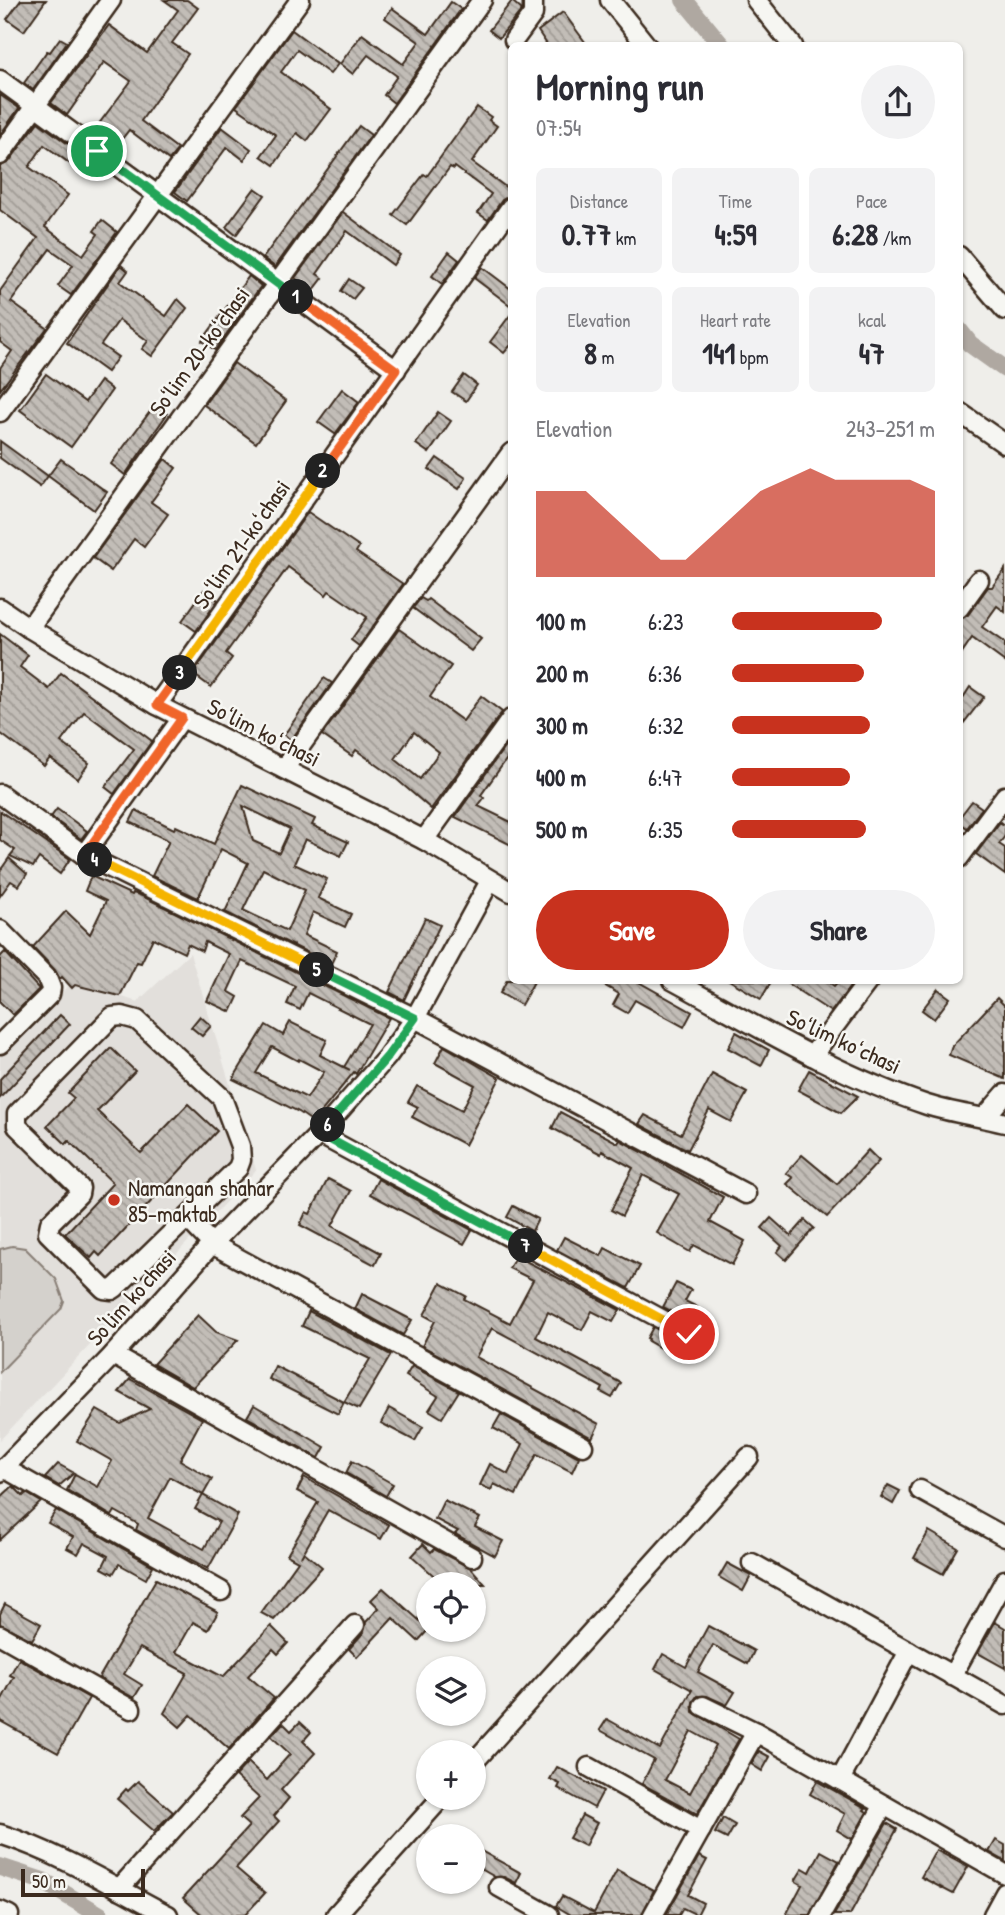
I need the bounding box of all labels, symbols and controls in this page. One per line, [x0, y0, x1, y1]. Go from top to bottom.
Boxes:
text: Morning run [536, 60, 704, 112]
button: share [861, 65, 935, 139]
text: 07:54 [536, 112, 581, 143]
pin [67, 121, 127, 181]
icon: arrive [78, 132, 116, 170]
text: Distance [570, 188, 628, 214]
text: Time [719, 188, 752, 214]
text: Pace [856, 188, 888, 214]
text: 0.77 [562, 214, 611, 254]
text: 4:59 [715, 214, 756, 254]
text: 6:28 [832, 214, 878, 254]
text: km [611, 225, 637, 251]
text: /km [878, 225, 911, 251]
street label: Soʻlim 20-koʻchasi [141, 280, 257, 422]
pin: 1 [278, 280, 314, 314]
text: 1 [292, 283, 299, 309]
text: Elevation [568, 307, 631, 333]
text: Heart rate [700, 307, 771, 333]
text: kcal [858, 307, 886, 333]
text: 8 [584, 333, 597, 373]
text: 141 [702, 333, 735, 373]
text: 47 [859, 333, 885, 373]
text: m [597, 344, 614, 370]
text: bpm [735, 344, 769, 370]
text: Elevation [536, 413, 612, 444]
text: 243–251 m [846, 413, 935, 444]
pin: 2 [306, 454, 340, 489]
text: 2 [318, 457, 327, 483]
street label: Soʻlim 21-koʻchasi [185, 473, 297, 615]
text: 100 m [536, 606, 586, 637]
text: 6:23 [648, 606, 684, 637]
pin: 3 [162, 656, 198, 690]
text: 200 m [536, 658, 588, 689]
text: 6:36 [648, 658, 682, 689]
text: 3 [175, 659, 184, 685]
street label: Soʻlim koʻchasi [202, 690, 326, 774]
text: 300 m [536, 710, 588, 741]
text: 6:32 [648, 710, 684, 741]
text: 400 m [536, 762, 586, 793]
text: 6:47 [648, 762, 683, 793]
text: 500 m [536, 814, 587, 845]
text: 6:35 [648, 814, 683, 845]
pin: 4 [78, 842, 112, 878]
text: 4 [91, 846, 98, 872]
button: Save [536, 890, 729, 970]
button: Share [743, 890, 935, 970]
pin: 5 [300, 953, 334, 988]
text: 5 [312, 956, 321, 982]
street label: Soʻlim koʻchasi [782, 1001, 906, 1081]
pin: 6 [310, 1108, 346, 1142]
text: 6 [324, 1111, 331, 1137]
place label: Namangan shahar 85-maktab [128, 1172, 274, 1229]
marker: Namangan shahar 85-maktab [106, 1192, 122, 1208]
pin: 7 [508, 1228, 544, 1264]
text: 7 [521, 1232, 530, 1258]
street label: So'lim ko'chasi [79, 1242, 183, 1352]
pin [659, 1304, 719, 1364]
icon: check [670, 1315, 708, 1353]
map controls [416, 1572, 486, 1894]
button: locate [416, 1572, 486, 1642]
button: layers [416, 1656, 486, 1726]
button: + [416, 1740, 486, 1810]
button: − [416, 1824, 486, 1894]
scale bar [21, 1866, 145, 1898]
text: 50 m [32, 1868, 66, 1894]

